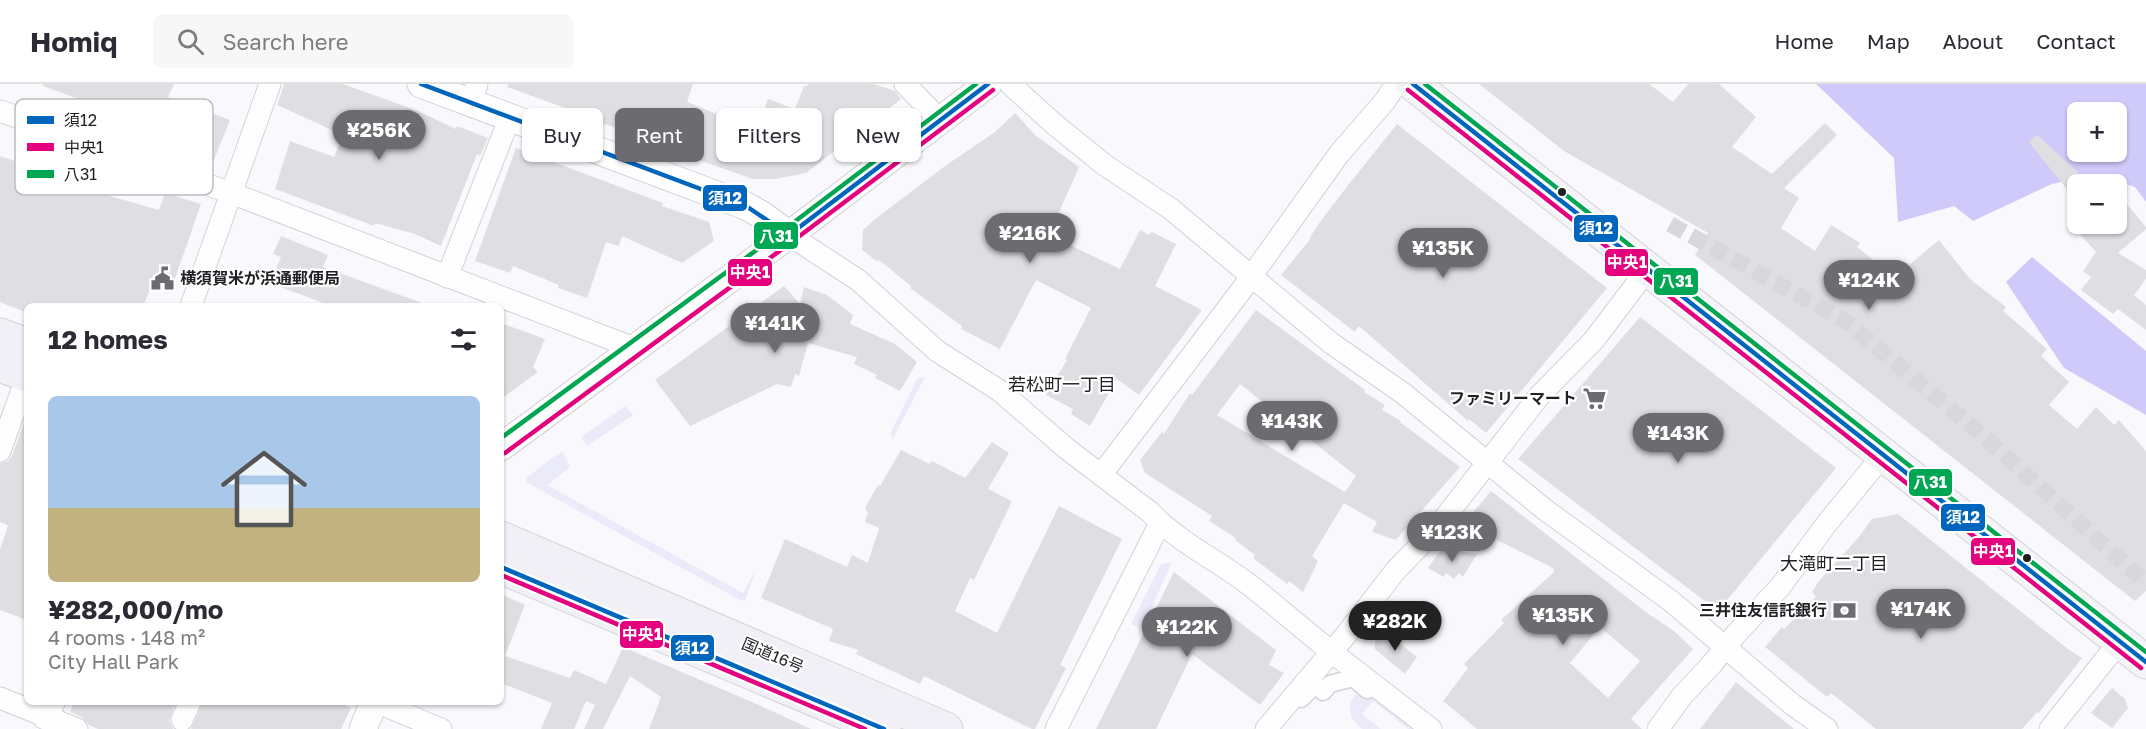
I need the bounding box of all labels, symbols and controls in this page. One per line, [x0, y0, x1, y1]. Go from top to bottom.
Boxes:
search box [153, 14, 573, 68]
text: Homiq [30, 25, 117, 58]
icon: search [174, 25, 207, 58]
text: Search here [222, 28, 349, 55]
text: Home [1774, 28, 1834, 54]
text: Map [1867, 28, 1910, 54]
text: About [1943, 28, 2003, 54]
text: Contact [2036, 28, 2116, 54]
legend [15, 99, 213, 195]
map controls [2067, 102, 2127, 234]
button: + [2067, 102, 2127, 162]
chip: Buy [522, 108, 603, 162]
chip: Rent [615, 108, 704, 162]
chip: Filters [716, 108, 822, 162]
chip: New [834, 108, 921, 162]
text: 須12 [64, 110, 97, 130]
pin: ¥256K [337, 110, 421, 161]
text: ¥256K [347, 117, 411, 141]
text: 中央1 [64, 137, 104, 157]
text: 八31 [64, 164, 97, 184]
button: − [2067, 174, 2127, 234]
line badge: 須12 [702, 184, 748, 212]
unlabelled marker [1556, 186, 1568, 198]
text: 須12 [708, 188, 742, 208]
pin: ¥216K [988, 213, 1072, 264]
line badge: 須12 [1573, 214, 1619, 243]
text: 須12 [1579, 218, 1613, 238]
text: ¥216K [999, 220, 1061, 244]
line badge: 八31 [753, 221, 799, 250]
text: 八31 [759, 226, 793, 246]
pin: ¥135K [1401, 228, 1485, 279]
text: ¥135K [1412, 235, 1474, 259]
line badge: 中央1 [1604, 248, 1649, 277]
text: 中央1 [1607, 252, 1647, 272]
line badge: 中央1 [727, 258, 773, 287]
pin: ¥124K [1827, 260, 1911, 311]
text: 中央1 [730, 262, 770, 282]
public building icon: 横須賀米が浜通郵便局 [149, 265, 175, 291]
line badge: 八31 [1653, 267, 1699, 296]
text: ¥124K [1838, 267, 1900, 291]
place label: 横須賀米が浜通郵便局 [180, 268, 340, 288]
text: 八31 [1659, 271, 1693, 291]
pin: ¥141K [733, 303, 817, 354]
text: ¥141K [745, 310, 805, 334]
icon: filters [447, 323, 480, 356]
text: 12 homes [48, 324, 168, 355]
district label: 若松町一丁目 [1008, 373, 1116, 395]
supermarket icon: ファミリーマート [1582, 385, 1608, 411]
place label: ファミリーマート [1449, 388, 1577, 408]
pin: ¥143K [1250, 401, 1334, 452]
text: ¥143K [1261, 408, 1323, 432]
pin: ¥143K [1636, 413, 1720, 464]
text: ¥143K [1647, 420, 1709, 444]
icon: home [210, 435, 318, 543]
line badge: 八31 [1908, 468, 1953, 497]
text: 八31 [1913, 472, 1947, 492]
line badge: 須12 [1940, 503, 1986, 532]
text: 須12 [1946, 507, 1980, 527]
pin: ¥123K [1410, 512, 1494, 563]
text: ¥123K [1421, 519, 1483, 543]
line badge: 中央1 [1970, 537, 2016, 566]
text: 中央1 [1973, 541, 2013, 561]
district label: 大滝町二丁目 [1780, 552, 1888, 574]
unlabelled marker [2021, 552, 2033, 564]
pin: ¥174K [1879, 589, 1963, 640]
text: ¥282,000/mo [48, 594, 223, 625]
pin: ¥135K [1521, 595, 1605, 646]
text: ¥174K [1890, 596, 1952, 620]
bank icon: 三井住友信託銀行 [1832, 597, 1858, 623]
place label: 三井住友信託銀行 [1699, 600, 1827, 620]
pin: ¥282K [1353, 601, 1437, 652]
text: ¥135K [1532, 602, 1594, 626]
pin: ¥122K [1145, 607, 1229, 658]
text: ¥282K [1363, 608, 1427, 632]
text: ¥122K [1156, 614, 1218, 638]
line badge: 中央1 [619, 620, 664, 649]
text: 中央1 [622, 624, 662, 644]
text: 4 rooms · 148 m² [48, 625, 205, 649]
street label: 国道16号 [739, 633, 807, 677]
line badge: 須12 [670, 634, 715, 662]
text: 須12 [675, 638, 709, 658]
text: City Hall Park [48, 649, 179, 673]

